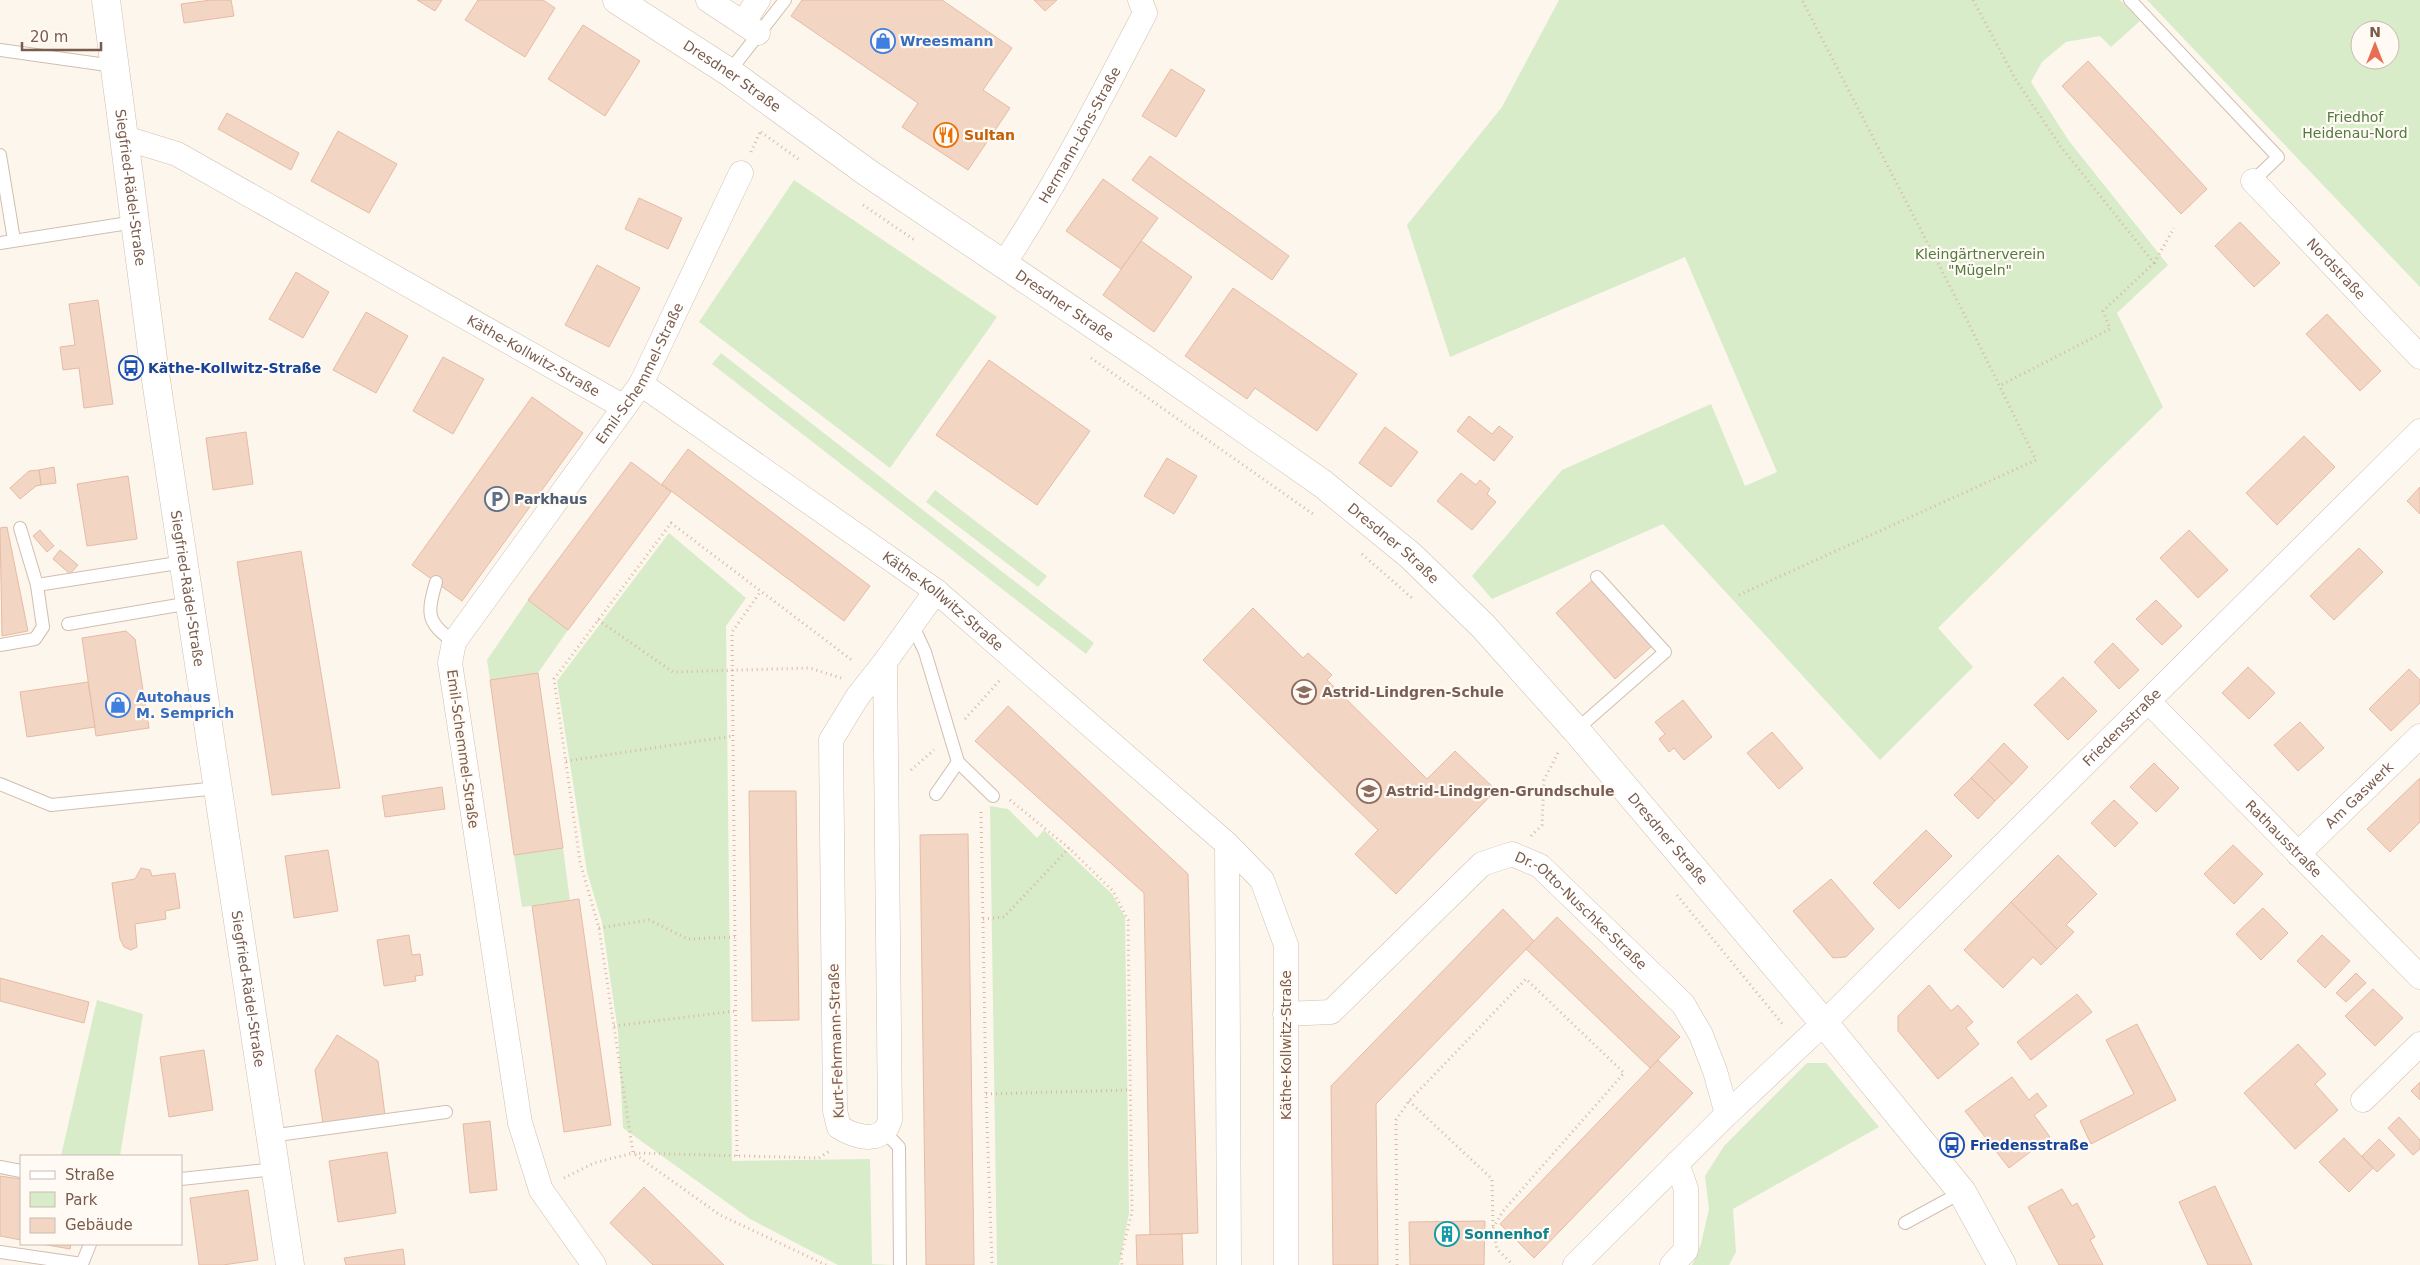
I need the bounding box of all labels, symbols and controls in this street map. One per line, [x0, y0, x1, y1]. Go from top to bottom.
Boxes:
scale bar [22, 20, 101, 52]
north arrow [2350, 20, 2400, 70]
text: N [2369, 24, 2381, 40]
text: 20 m [30, 28, 68, 46]
shop icon: Wreesmann [870, 28, 896, 54]
place label: Wreesmann [900, 33, 993, 49]
street label: Dresdner Straße [680, 37, 784, 115]
street label: Hermann-Löns-Straße [1036, 64, 1124, 206]
street label: Siegfried-Rädel-Straße [112, 108, 149, 267]
park label: Friedhof Heidenau-Nord [2302, 109, 2408, 141]
restaurant icon: Sultan [933, 122, 959, 148]
place label: Sultan [964, 127, 1015, 143]
street label: Nordstraße [2304, 235, 2369, 303]
park label: Kleingärtnerverein "Mügeln" [1915, 246, 2045, 278]
street label: Dresdner Straße [1013, 267, 1117, 344]
street label: Emil-Schemmel-Straße [592, 300, 686, 447]
street label: Käthe-Kollwitz-Straße [464, 312, 603, 400]
bus stop icon: Käthe-Kollwitz-Straße [118, 355, 144, 381]
place label: Käthe-Kollwitz-Straße [148, 360, 321, 376]
parking icon: Parkhaus [484, 486, 510, 512]
place label: Parkhaus [514, 491, 587, 507]
street label: Dresdner Straße [1345, 500, 1442, 587]
street label: Siegfried-Rädel-Straße [168, 509, 207, 668]
street label: Käthe-Kollwitz-Straße [880, 548, 1007, 654]
street label: Emil-Schemmel-Straße [444, 668, 482, 830]
school or university icon: Astrid-Lindgren-Schule [1291, 679, 1317, 705]
place label: Astrid-Lindgren-Schule [1322, 684, 1504, 700]
street label: Friedensstraße [2079, 685, 2164, 769]
place label: Autohaus M. Semprich [136, 689, 234, 721]
shop icon: Autohaus M. Semprich [105, 692, 131, 718]
street label: Am Gaswerk [2322, 758, 2397, 831]
school or university icon: Astrid-Lindgren-Grundschule [1356, 778, 1382, 804]
place label: Astrid-Lindgren-Grundschule [1386, 783, 1615, 799]
street label: Dresdner Straße [1625, 790, 1711, 888]
street label: Rathausstraße [2242, 797, 2325, 881]
street label: Dr.-Otto-Nuschke-Straße [1513, 848, 1650, 973]
street label: Siegfried-Rädel-Straße [228, 909, 268, 1068]
street label: Kurt-Fehrmann-Straße [825, 963, 847, 1119]
street label: Käthe-Kollwitz-Straße [1278, 970, 1294, 1120]
bus stop icon: Friedensstraße [1939, 1132, 1965, 1158]
place label: Friedensstraße [1970, 1137, 2089, 1153]
legend [20, 1155, 182, 1245]
text: Straße [65, 1166, 114, 1184]
text: Park [65, 1191, 98, 1209]
text: Gebäude [65, 1216, 133, 1234]
building icon: Sonnenhof [1434, 1221, 1460, 1247]
place label: Sonnenhof [1464, 1226, 1550, 1242]

